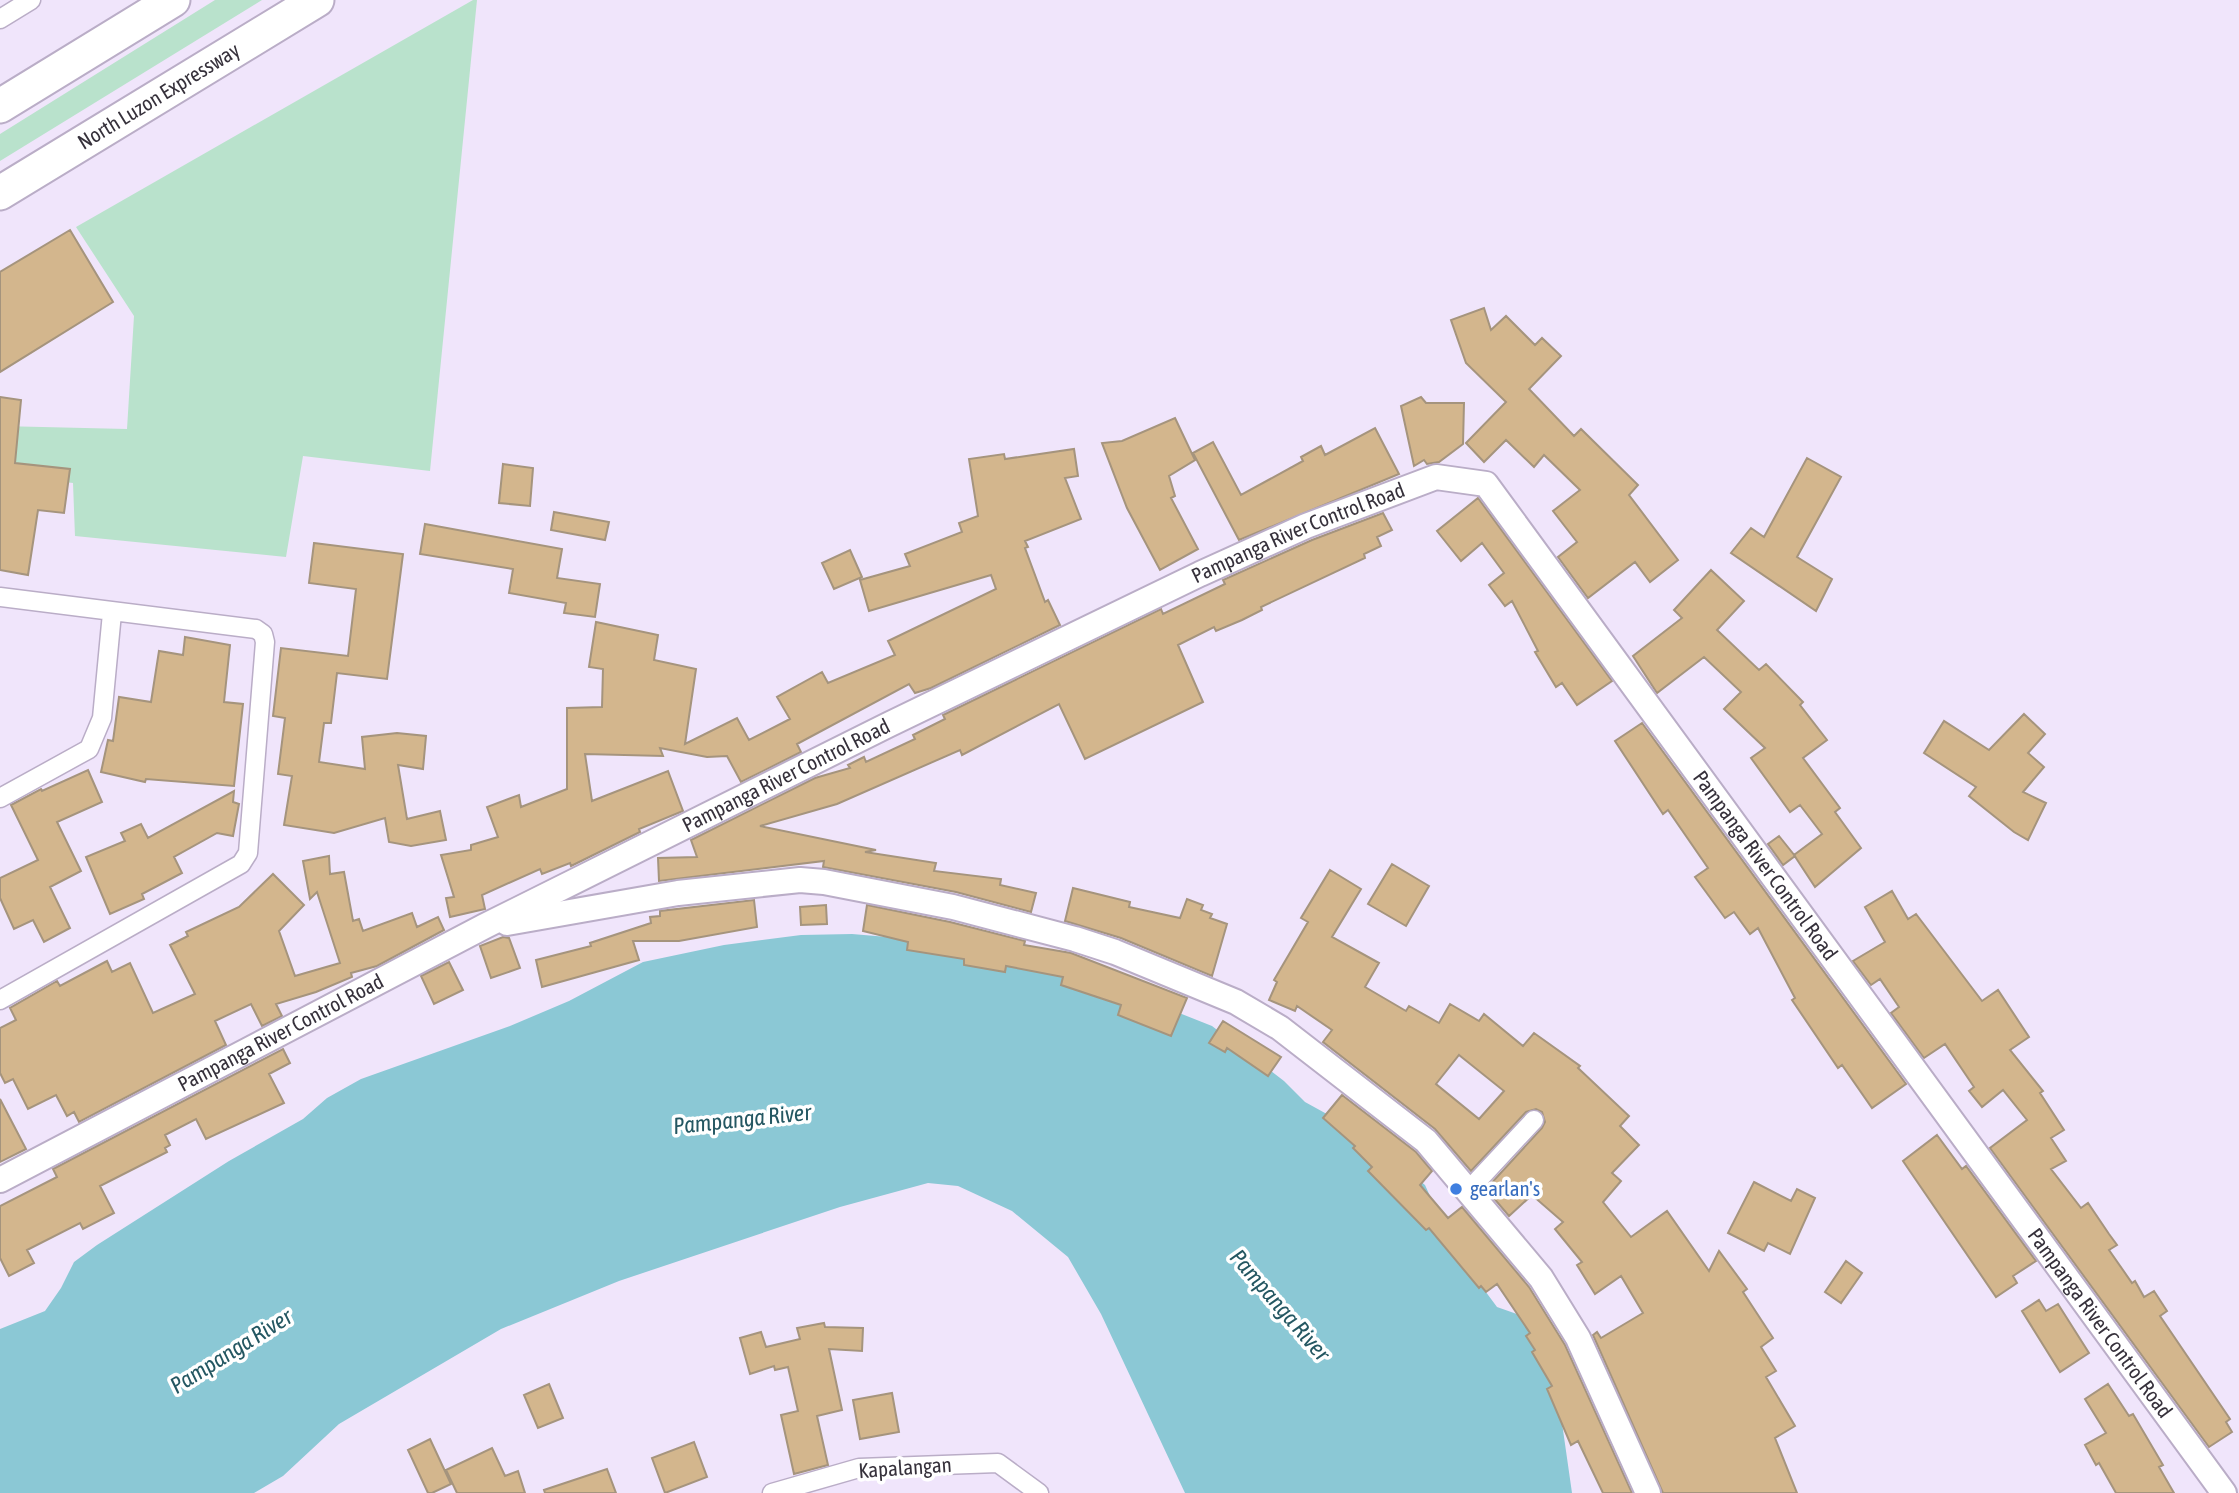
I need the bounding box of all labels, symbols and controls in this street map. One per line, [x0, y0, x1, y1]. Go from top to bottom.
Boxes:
street label: North Luzon Expressway [73, 37, 244, 154]
street label: Pampanga River Control Road [1187, 477, 1408, 587]
street label: Pampanga River Control Road [678, 713, 893, 837]
street label: Pampanga River Control Road [1689, 766, 1843, 964]
street label: Pampanga River Control Road [174, 968, 387, 1096]
water label: Pampanga River [672, 1099, 813, 1139]
place label: gearlan's [1470, 1176, 1540, 1200]
marker: gearlan's [1448, 1181, 1464, 1197]
street label: Pampanga River Control Road [2023, 1223, 2178, 1422]
water label: Pampanga River [1225, 1244, 1336, 1367]
water label: Pampanga River [165, 1303, 298, 1399]
street label: Kapalangan [857, 1452, 952, 1482]

